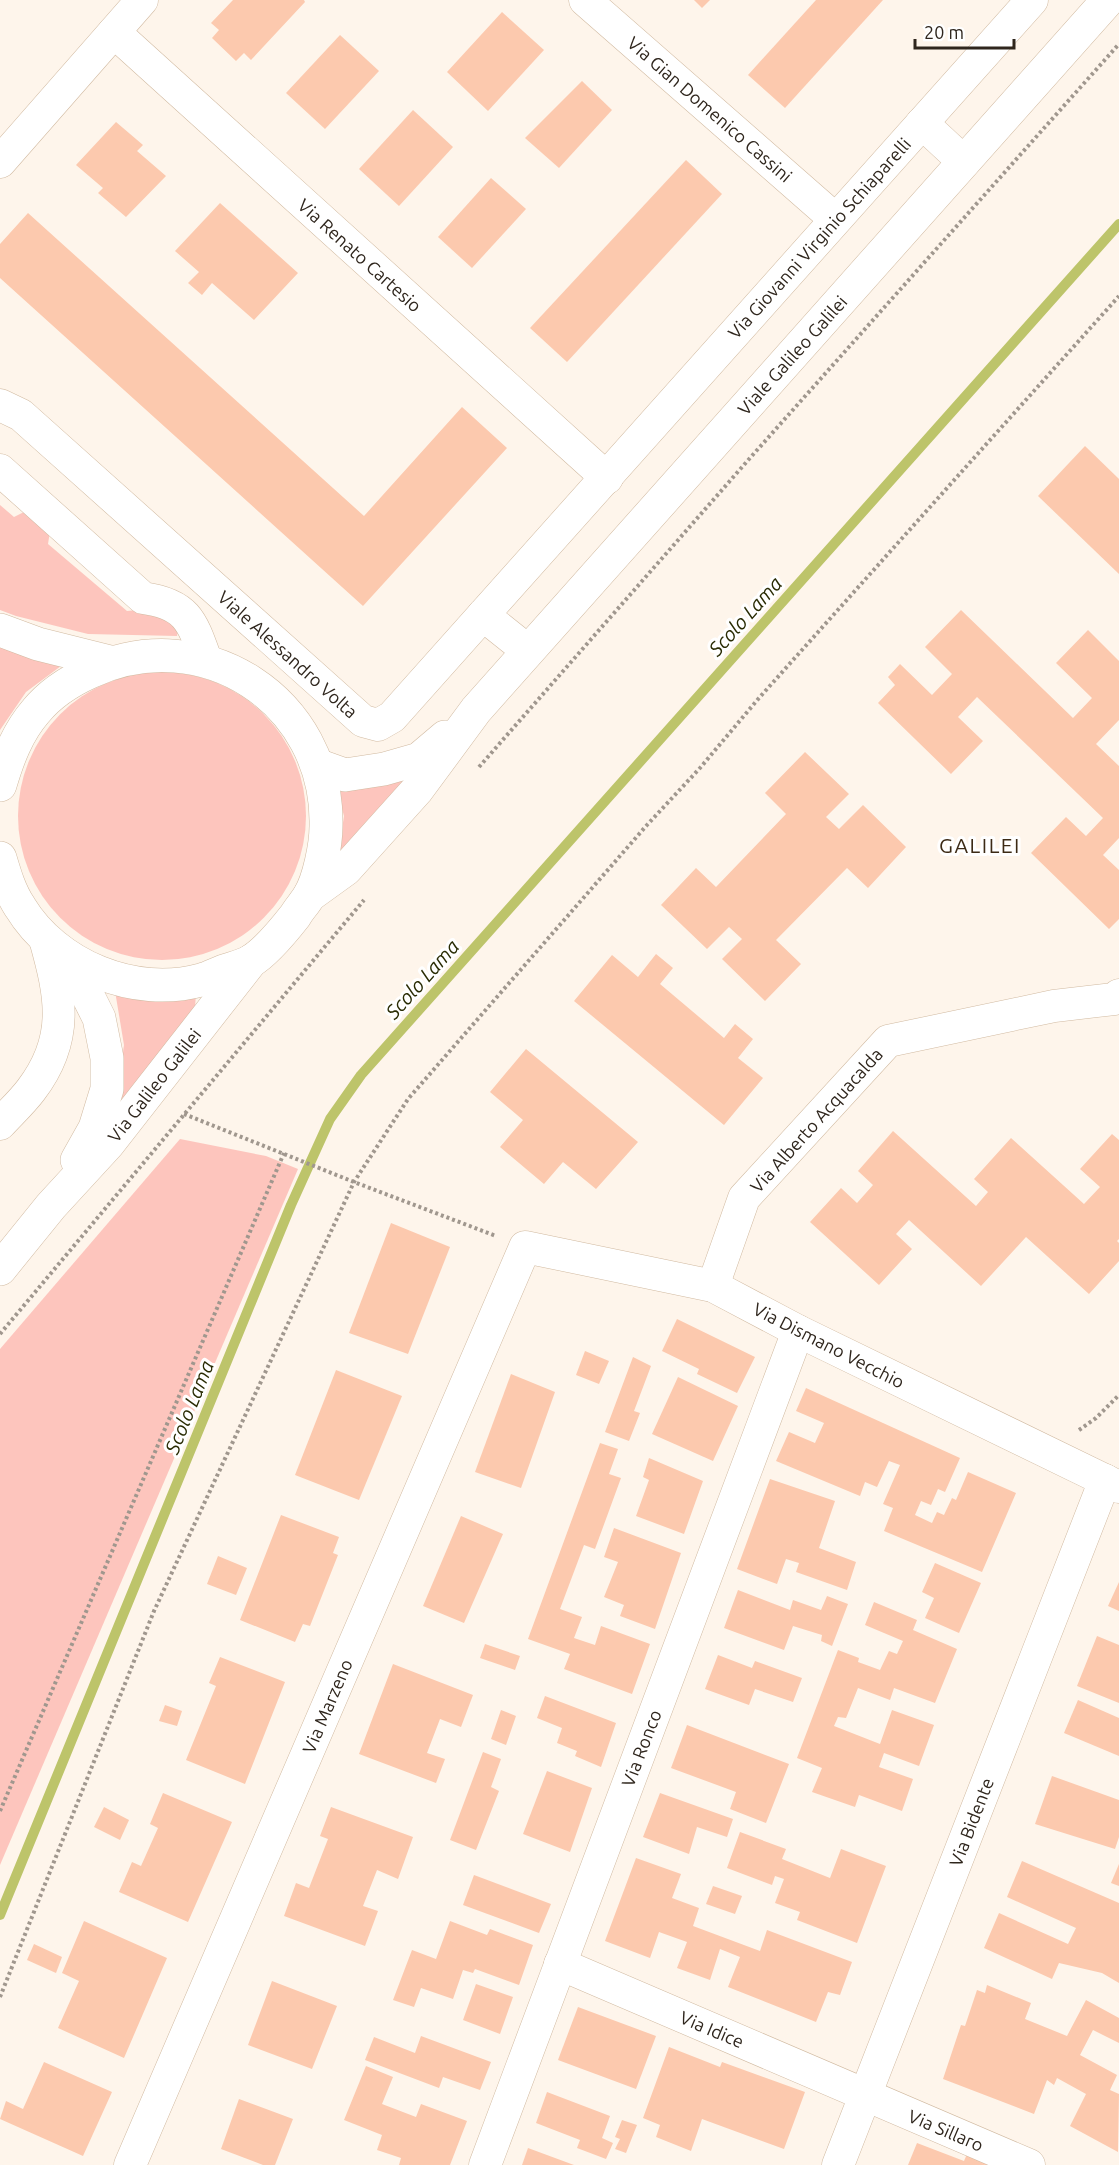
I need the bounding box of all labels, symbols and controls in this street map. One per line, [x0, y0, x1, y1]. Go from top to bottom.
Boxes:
scale bar [915, 12, 1014, 50]
text: 20 m [924, 22, 964, 42]
street label: Via Gian Domenico Cassini [624, 32, 796, 186]
street label: Via Giovanni Virginio Schiaparelli [724, 134, 914, 342]
street label: Via Renato Cartesio [294, 194, 426, 316]
street label: Viale Galileo Galilei [733, 291, 851, 419]
water label: Scolo Lama [703, 572, 787, 661]
street label: Viale Alessandro Volta [214, 586, 362, 722]
district label: GALILEI [939, 833, 1021, 857]
water label: Scolo Lama [380, 935, 464, 1024]
street label: Via Galileo Galilei [103, 1024, 205, 1146]
street label: Via Alberto Acquacalda [746, 1044, 886, 1196]
street label: Via Dismano Vecchio [750, 1298, 908, 1392]
water label: Scolo Lama [160, 1357, 218, 1458]
street label: Via Marzeno [298, 1656, 356, 1756]
street label: Via Ronco [617, 1707, 665, 1789]
street label: Via Bidente [945, 1775, 997, 1869]
street label: Via Idice [677, 2007, 747, 2051]
street label: Via Sillaro [905, 2105, 987, 2155]

